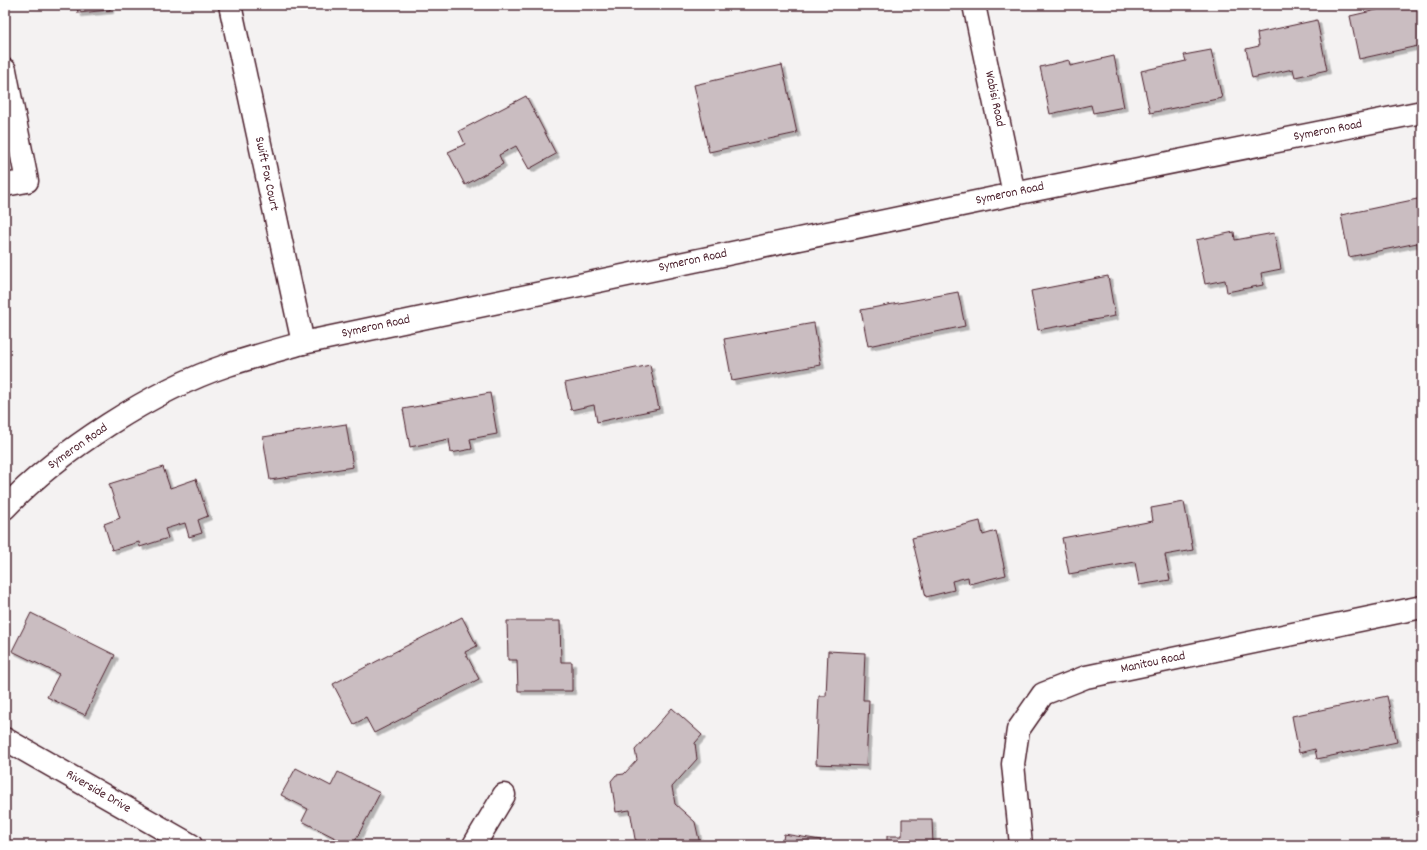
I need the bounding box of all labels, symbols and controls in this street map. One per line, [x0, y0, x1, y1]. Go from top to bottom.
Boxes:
street label: Wabisi Road [979, 69, 1009, 129]
street label: Symeron Road [1292, 115, 1364, 147]
street label: Swift Fox Court [249, 135, 283, 213]
street label: Symeron Road [974, 177, 1046, 211]
street label: Symeron Road [657, 244, 729, 278]
street label: Symeron Road [340, 310, 412, 344]
street label: Symeron Road [44, 419, 112, 475]
street label: Manitou Road [1119, 647, 1187, 679]
street label: Riverside Drive [62, 766, 134, 818]

